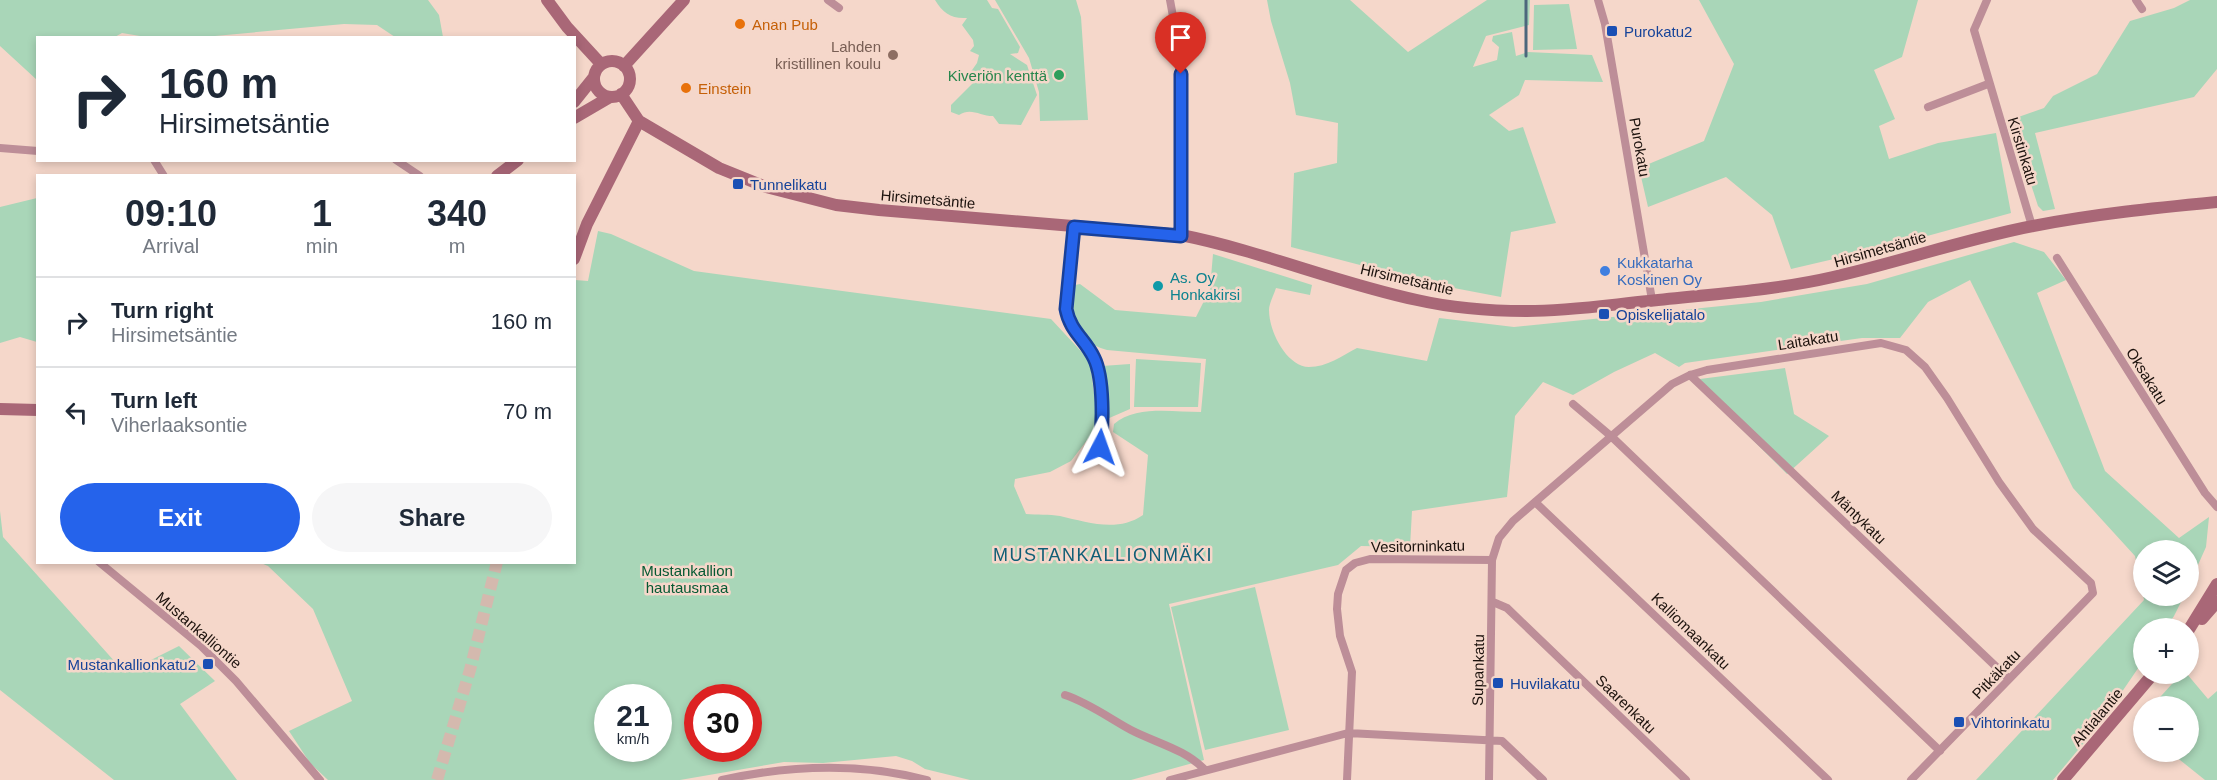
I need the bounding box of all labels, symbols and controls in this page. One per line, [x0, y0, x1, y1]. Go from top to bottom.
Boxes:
pin [1155, 12, 1206, 74]
place label: Anan Pub [752, 16, 818, 33]
marker: Anan Pub [733, 17, 747, 31]
icon: arrive [1164, 21, 1197, 54]
place label: Purokatu2 [1624, 23, 1692, 40]
marker: Purokatu2 [1605, 24, 1619, 38]
place label: Lahden kristillinen koulu [775, 38, 881, 72]
marker: Lahden kristillinen koulu [886, 48, 900, 62]
icon: right [60, 60, 138, 138]
text: 160 m [159, 60, 278, 107]
place label: Kiveriön kenttä [948, 67, 1048, 84]
marker: Kiveriön kenttä [1052, 68, 1066, 82]
place label: Einstein [698, 80, 751, 97]
marker: Einstein [679, 81, 693, 95]
text: Hirsimetsäntie [159, 109, 330, 139]
street label: Kirstinkatu [2005, 115, 2041, 187]
street label: Purokatu [1626, 116, 1654, 178]
place label: Tunnelikatu [750, 176, 827, 193]
marker: Tunnelikatu [731, 177, 745, 191]
street label: Hirsimetsäntie [880, 186, 976, 212]
text: 09:10 [125, 193, 217, 234]
text: 1 [312, 193, 332, 234]
text: 340 [427, 193, 487, 234]
street label: Hirsimetsäntie [1832, 228, 1928, 270]
text: Arrival [143, 235, 199, 257]
text: min [306, 235, 338, 257]
text: m [449, 235, 465, 257]
place label: Kukkatarha Koskinen Oy [1617, 254, 1703, 288]
street label: Hirsimetsäntie [1359, 260, 1455, 298]
marker: Kukkatarha Koskinen Oy [1598, 264, 1612, 278]
place label: As. Oy Honkakirsi [1170, 269, 1240, 303]
marker: As. Oy Honkakirsi [1151, 279, 1165, 293]
text: Turn right [111, 298, 213, 323]
icon: right [60, 306, 93, 339]
place label: Opiskelijatalo [1616, 306, 1705, 323]
marker: Opiskelijatalo [1597, 307, 1611, 321]
text: 160 m [491, 309, 552, 334]
text: Hirsimetsäntie [111, 324, 238, 346]
street label: Laitakatu [1777, 327, 1839, 353]
street label: Oksakatu [2123, 345, 2171, 407]
text: Turn left [111, 388, 197, 413]
icon: left [60, 396, 93, 429]
text: 70 m [503, 399, 552, 424]
text: Viherlaaksontie [111, 414, 247, 436]
position arrow [1068, 415, 1132, 479]
button: Exit [60, 483, 300, 552]
button: Share [312, 483, 552, 552]
street label: Mäntykatu [1828, 487, 1890, 547]
street label: Vesitorninkatu [1371, 537, 1465, 555]
map controls [2133, 540, 2199, 762]
button: layers [2133, 540, 2199, 606]
district label: MUSTANKALLIONMÄKI [993, 545, 1213, 565]
park label: Mustankallion hautausmaa [641, 562, 733, 596]
street label: Mustankalliontie [153, 588, 245, 672]
street label: Kalliomaankatu [1648, 589, 1734, 673]
button: + [2133, 618, 2199, 684]
street label: Supankatu [1469, 634, 1487, 706]
street label: Pitkäkatu [1968, 646, 2024, 702]
place label: Mustankallionkatu2 [68, 656, 196, 673]
marker: Mustankallionkatu2 [201, 657, 215, 671]
street label: Saarenkatu [1592, 671, 1660, 737]
place label: Huvilakatu [1510, 675, 1580, 692]
marker: Huvilakatu [1491, 676, 1505, 690]
speed limit sign: 30 [684, 684, 762, 762]
street label: Ahtialantie [2068, 685, 2126, 749]
button: − [2133, 696, 2199, 762]
text: 21 [616, 699, 650, 732]
place label: Vihtorinkatu [1971, 714, 2050, 731]
marker: Vihtorinkatu [1952, 715, 1966, 729]
text: km/h [617, 730, 649, 747]

